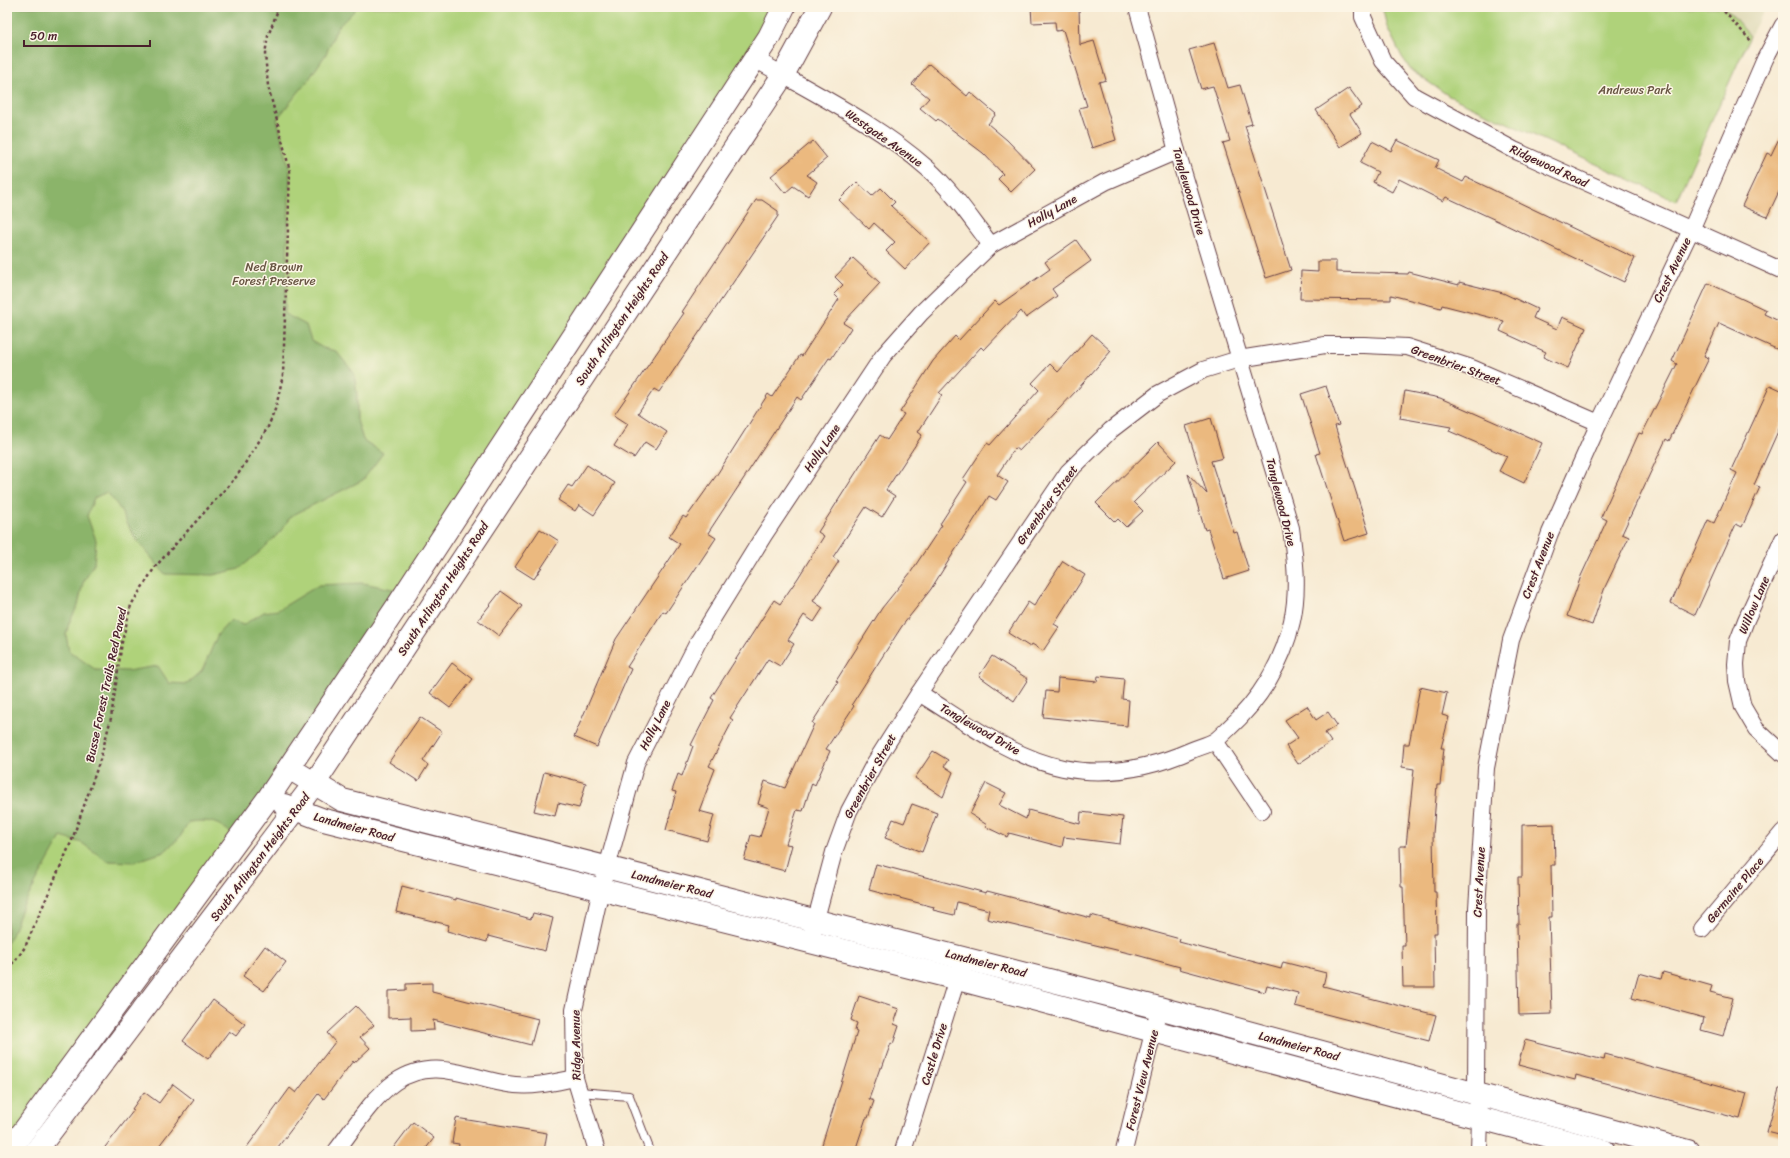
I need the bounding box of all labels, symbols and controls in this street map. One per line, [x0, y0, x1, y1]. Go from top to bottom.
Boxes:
scale bar [24, 22, 150, 48]
text: 50 m [30, 25, 57, 47]
park label: Andrews Park [1597, 79, 1672, 101]
street label: Westgate Avenue [841, 103, 928, 173]
street label: Ridgewood Road [1506, 138, 1593, 194]
street label: Tanglewood Drive [1166, 145, 1212, 238]
street label: Holly Lane [1023, 188, 1081, 234]
street label: Crest Avenue [1647, 233, 1697, 307]
street label: South Arlington Heights Road [569, 247, 676, 390]
park label: Ned Brown Forest Preserve [232, 256, 316, 292]
street label: Greenbrier Street [1408, 338, 1504, 392]
street label: Holly Lane [798, 419, 846, 477]
street label: Tanglewood Drive [1259, 456, 1303, 549]
street label: Greenbrier Street [1010, 460, 1084, 550]
street label: South Arlington Heights Road [391, 516, 496, 661]
street label: Crest Avenue [1515, 528, 1561, 602]
street label: Willow Lane [1732, 573, 1776, 637]
street label: Busse Forest Trails Red Paved [79, 605, 133, 764]
street label: Holly Lane [633, 696, 677, 754]
street label: Tanglewood Drive [935, 697, 1025, 761]
street label: Greenbrier Street [837, 729, 903, 823]
street label: South Arlington Heights Road [204, 786, 317, 926]
street label: Landmeier Road [311, 806, 398, 849]
street label: Crest Avenue [1466, 846, 1492, 918]
street label: Germaine Place [1700, 852, 1770, 928]
street label: Landmeier Road [629, 863, 716, 905]
street label: Landmeier Road [943, 942, 1030, 984]
street label: Ridge Avenue [564, 1010, 588, 1080]
street label: Castle Drive [914, 1020, 954, 1088]
street label: Landmeier Road [1256, 1025, 1343, 1068]
street label: Forest View Avenue [1119, 1027, 1165, 1133]

